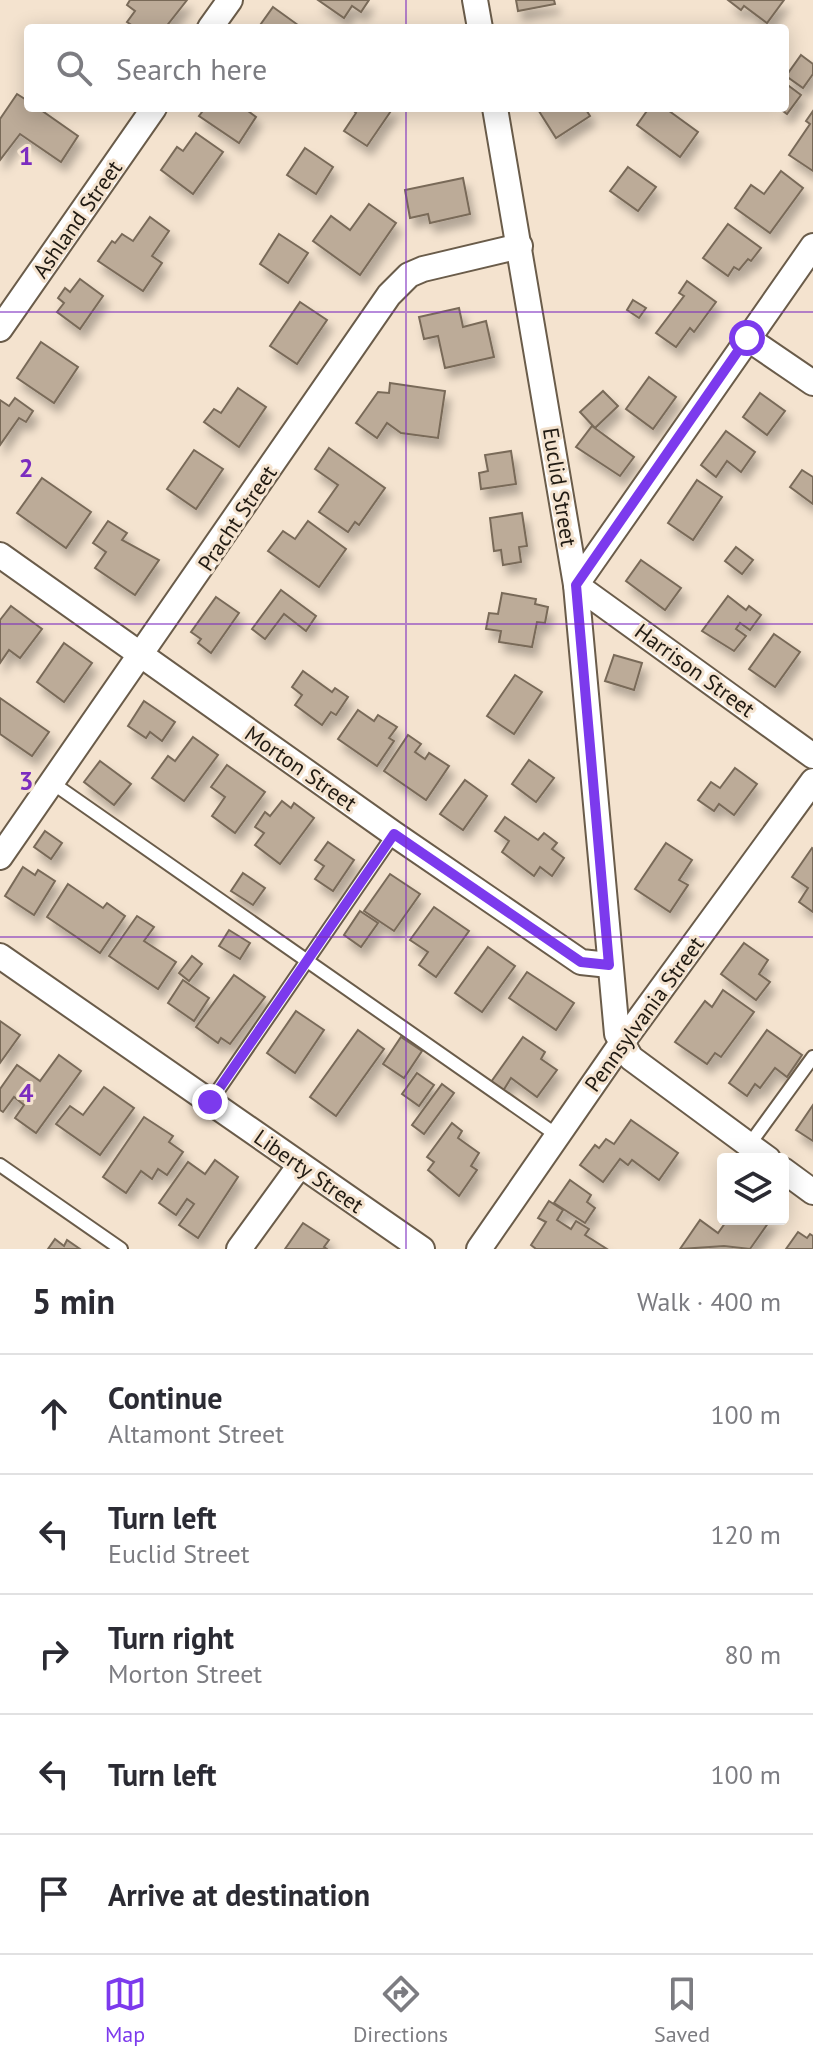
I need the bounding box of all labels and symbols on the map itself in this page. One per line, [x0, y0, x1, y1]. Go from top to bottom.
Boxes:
text: 1 [19, 139, 33, 172]
street label: Ashland Street [26, 154, 128, 283]
route start [729, 320, 765, 356]
street label: Euclid Street [537, 426, 583, 549]
text: 2 [19, 451, 33, 484]
street label: Pracht Street [191, 459, 283, 576]
street label: Harrison Street [629, 617, 761, 723]
street label: Morton Street [240, 719, 363, 817]
text: 3 [19, 764, 33, 797]
street label: Pennsylvania Street [578, 930, 710, 1097]
text: 4 [19, 1076, 34, 1109]
route end [192, 1084, 228, 1120]
street label: Liberty Street [249, 1123, 370, 1219]

